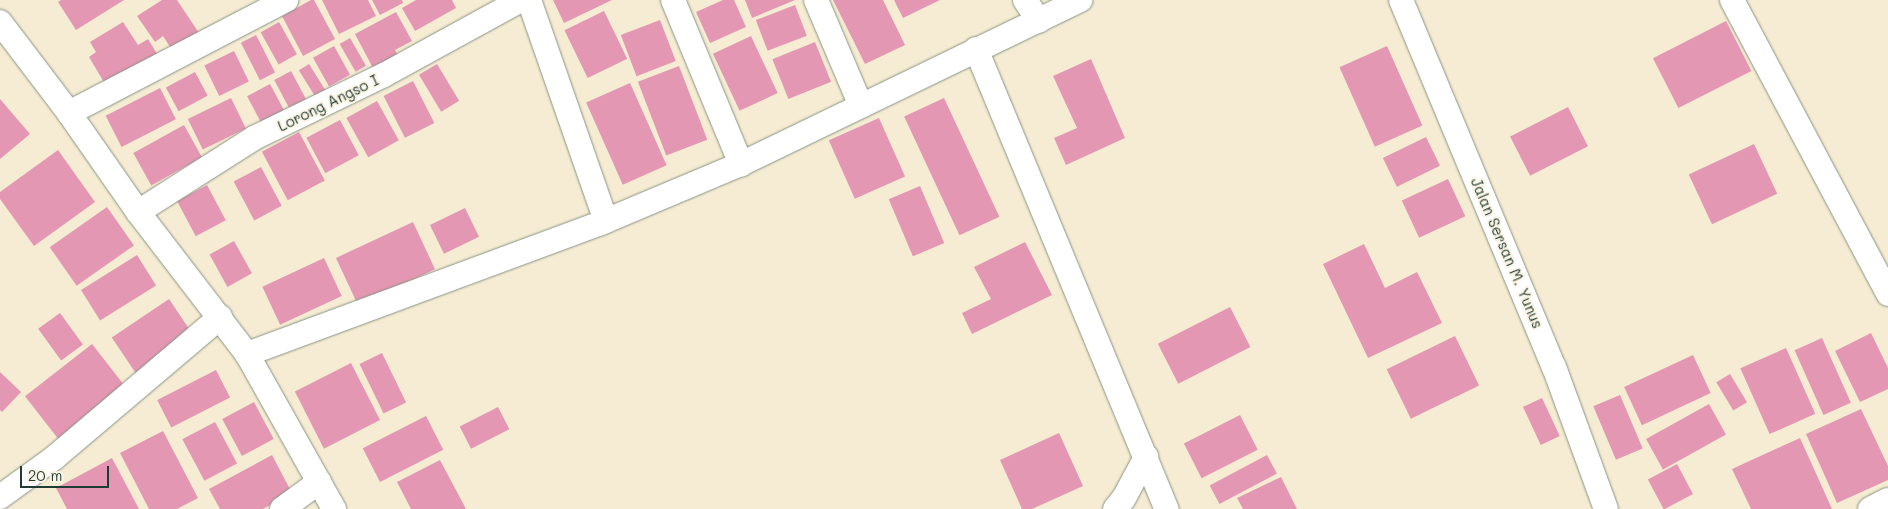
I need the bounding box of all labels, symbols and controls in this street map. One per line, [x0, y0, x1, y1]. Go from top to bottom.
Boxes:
street label: Lorong Angso I [275, 71, 381, 135]
street label: Jalan Sersan M. Yunus [1467, 175, 1547, 331]
scale bar [22, 456, 111, 488]
text: 20 m [28, 465, 62, 485]

